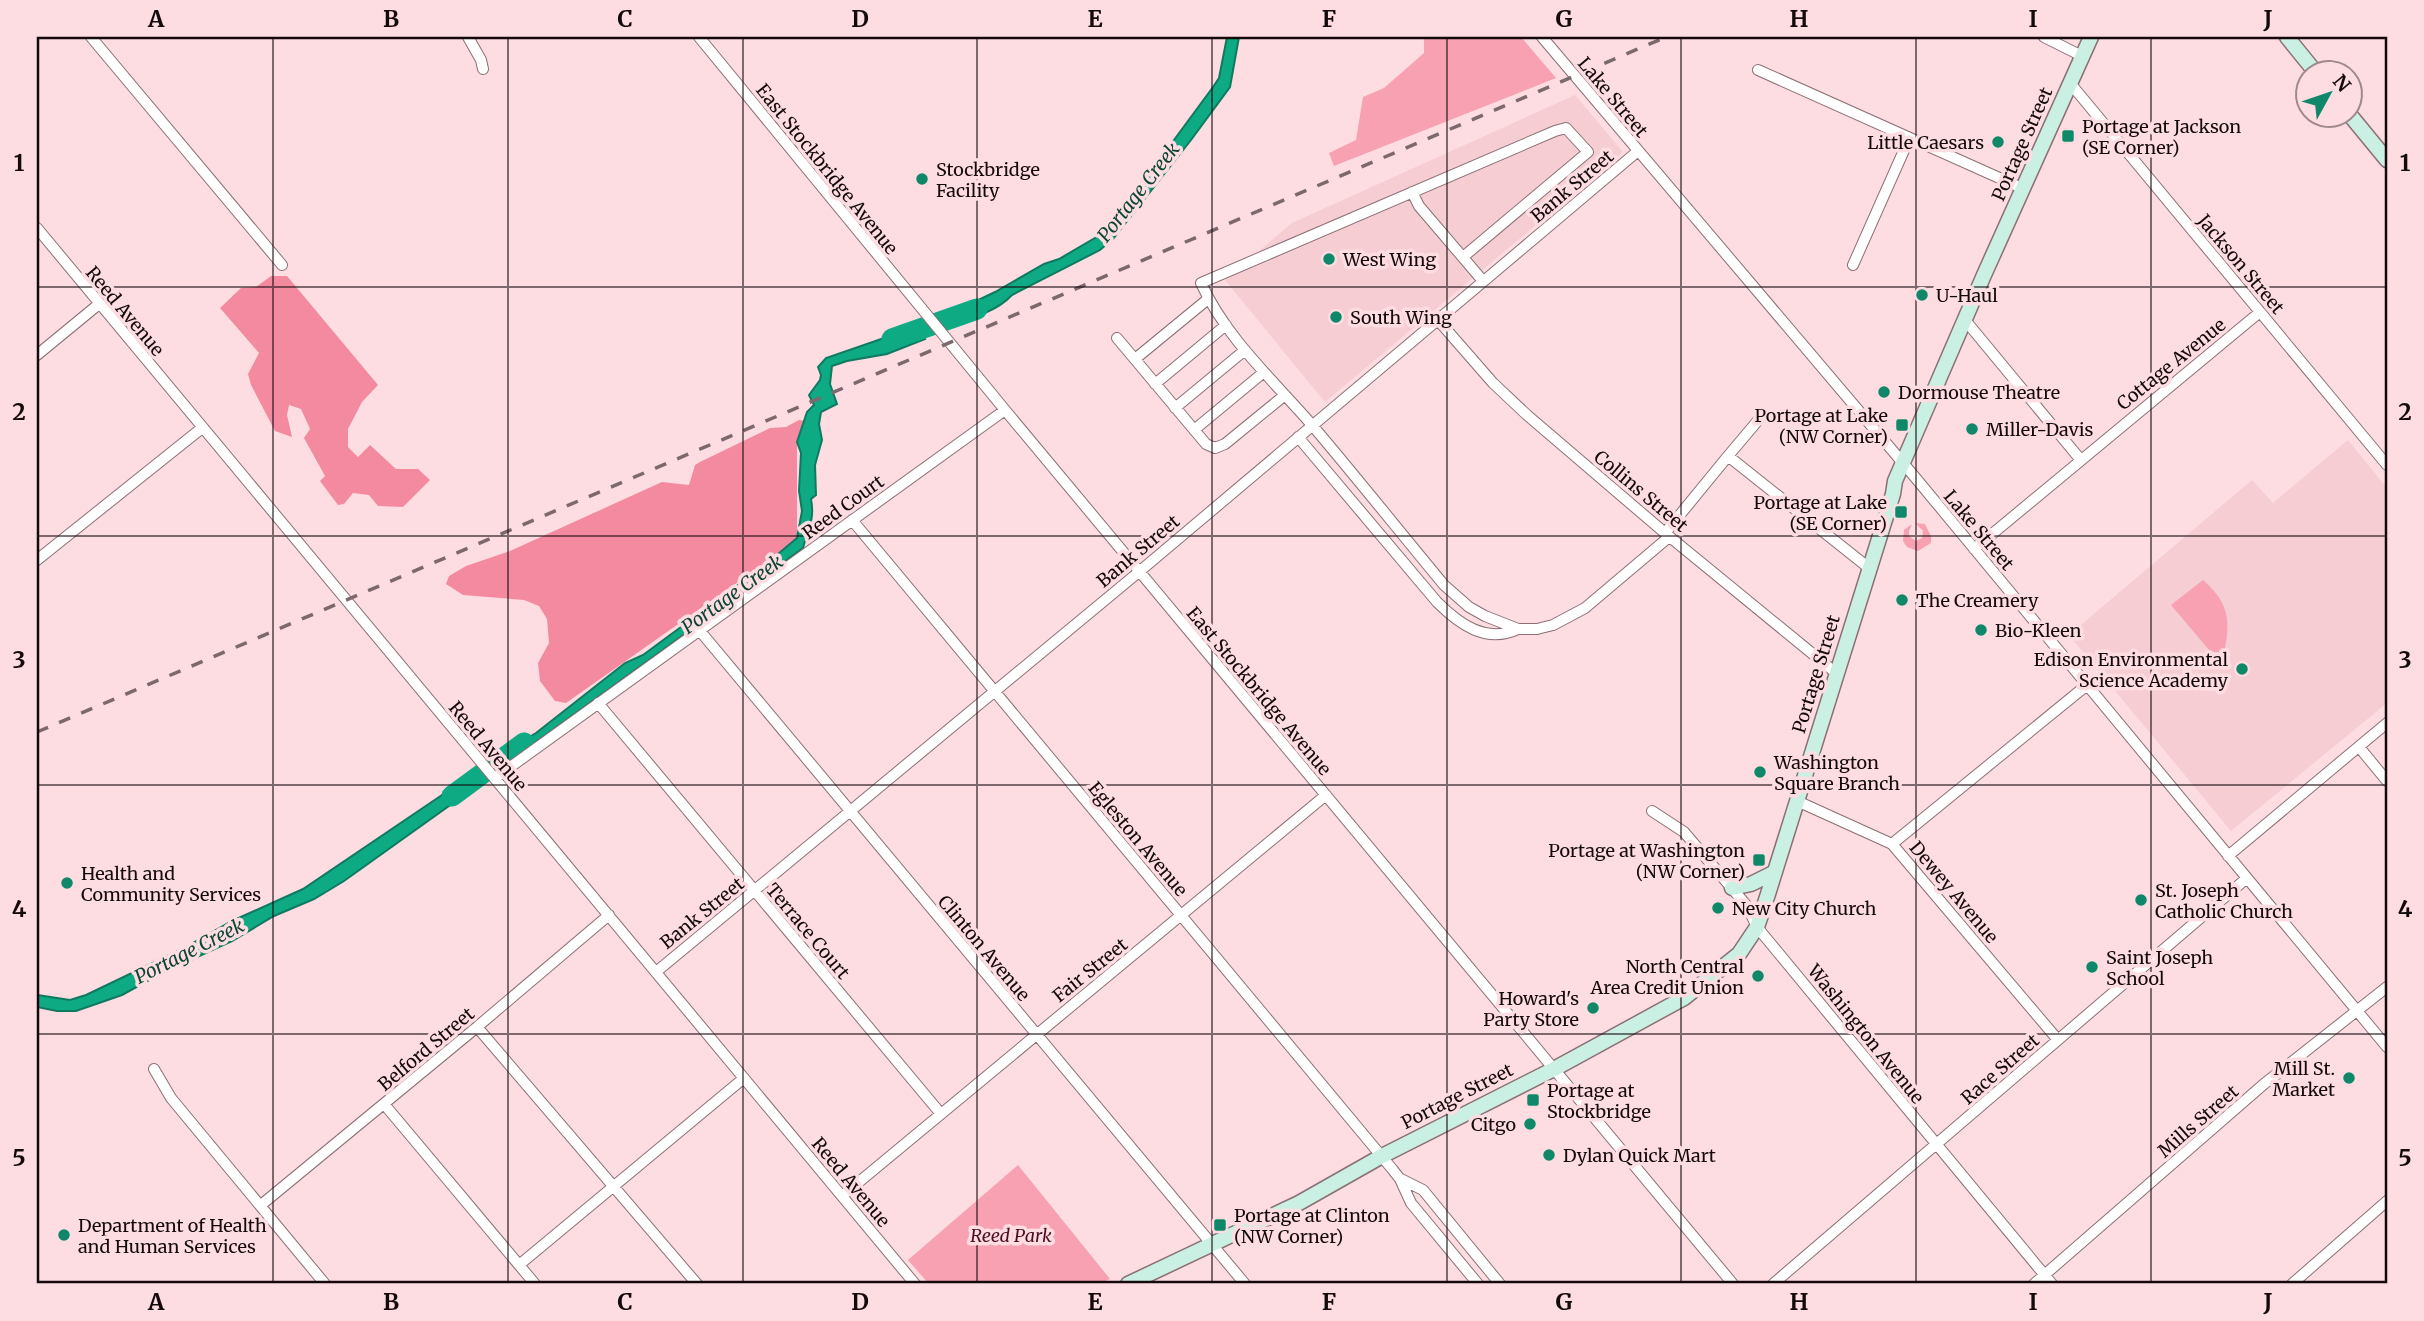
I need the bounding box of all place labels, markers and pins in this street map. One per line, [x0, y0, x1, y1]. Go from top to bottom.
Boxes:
place label: Portage at Jackson (SE Corner) [2082, 115, 2241, 159]
marker: Portage at Jackson (SE Corner) [2060, 128, 2076, 144]
place label: Little Caesars [1867, 131, 1984, 154]
marker: Little Caesars [1990, 134, 2006, 150]
place label: Stockbridge Facility [936, 158, 1040, 202]
marker: Stockbridge Facility [914, 171, 930, 187]
place label: West Wing [1342, 248, 1436, 271]
marker: West Wing [1321, 251, 1337, 267]
place label: U-Haul [1936, 284, 1998, 307]
marker: U-Haul [1914, 287, 1930, 303]
place label: South Wing [1350, 306, 1452, 329]
marker: South Wing [1328, 309, 1344, 325]
place label: Dormouse Theatre [1898, 381, 2060, 404]
marker: Dormouse Theatre [1876, 384, 1892, 400]
place label: Portage at Lake (NW Corner) [1755, 404, 1888, 448]
marker: Portage at Lake (NW Corner) [1894, 417, 1910, 433]
place label: Miller-Davis [1986, 418, 2094, 441]
marker: Miller-Davis [1964, 421, 1980, 437]
place label: Portage at Lake (SE Corner) [1754, 491, 1887, 535]
marker: Portage at Lake (SE Corner) [1893, 504, 1909, 520]
place label: The Creamery [1916, 589, 2039, 612]
marker: The Creamery [1894, 592, 1910, 608]
place label: Bio-Kleen [1995, 619, 2082, 642]
marker: Bio-Kleen [1973, 622, 1989, 638]
place label: Edison Environmental Science Academy [2034, 648, 2229, 692]
marker: Edison Environmental Science Academy [2234, 661, 2250, 677]
place label: Washington Square Branch [1773, 751, 1900, 795]
marker: Washington Square Branch [1752, 764, 1768, 780]
place label: Portage at Washington (NW Corner) [1548, 839, 1745, 883]
marker: Portage at Washington (NW Corner) [1751, 852, 1767, 868]
place label: Health and Community Services [81, 862, 261, 906]
marker: Health and Community Services [59, 875, 75, 891]
place label: St. Joseph Catholic Church [2155, 879, 2293, 923]
marker: St. Joseph Catholic Church [2133, 892, 2149, 908]
place label: New City Church [1732, 897, 1877, 920]
marker: New City Church [1710, 900, 1726, 916]
place label: Saint Joseph School [2106, 946, 2213, 990]
place label: North Central Area Credit Union [1590, 955, 1744, 999]
marker: Saint Joseph School [2084, 959, 2100, 975]
marker: North Central Area Credit Union [1750, 968, 1766, 984]
place label: Howard's Party Store [1483, 987, 1579, 1031]
marker: Howard's Party Store [1585, 1000, 1601, 1016]
place label: Mill St. Market [2272, 1057, 2335, 1101]
marker: Mill St. Market [2341, 1070, 2357, 1086]
place label: Portage at Stockbridge [1547, 1079, 1651, 1123]
marker: Portage at Stockbridge [1525, 1092, 1541, 1108]
place label: Citgo [1471, 1113, 1516, 1136]
marker: Citgo [1522, 1116, 1538, 1132]
place label: Dylan Quick Mart [1563, 1144, 1716, 1167]
marker: Dylan Quick Mart [1541, 1147, 1557, 1163]
place label: Portage at Clinton (NW Corner) [1234, 1204, 1390, 1248]
place label: Department of Health and Human Services [78, 1214, 267, 1258]
marker: Portage at Clinton (NW Corner) [1212, 1217, 1228, 1233]
marker: Department of Health and Human Services [56, 1227, 72, 1243]

